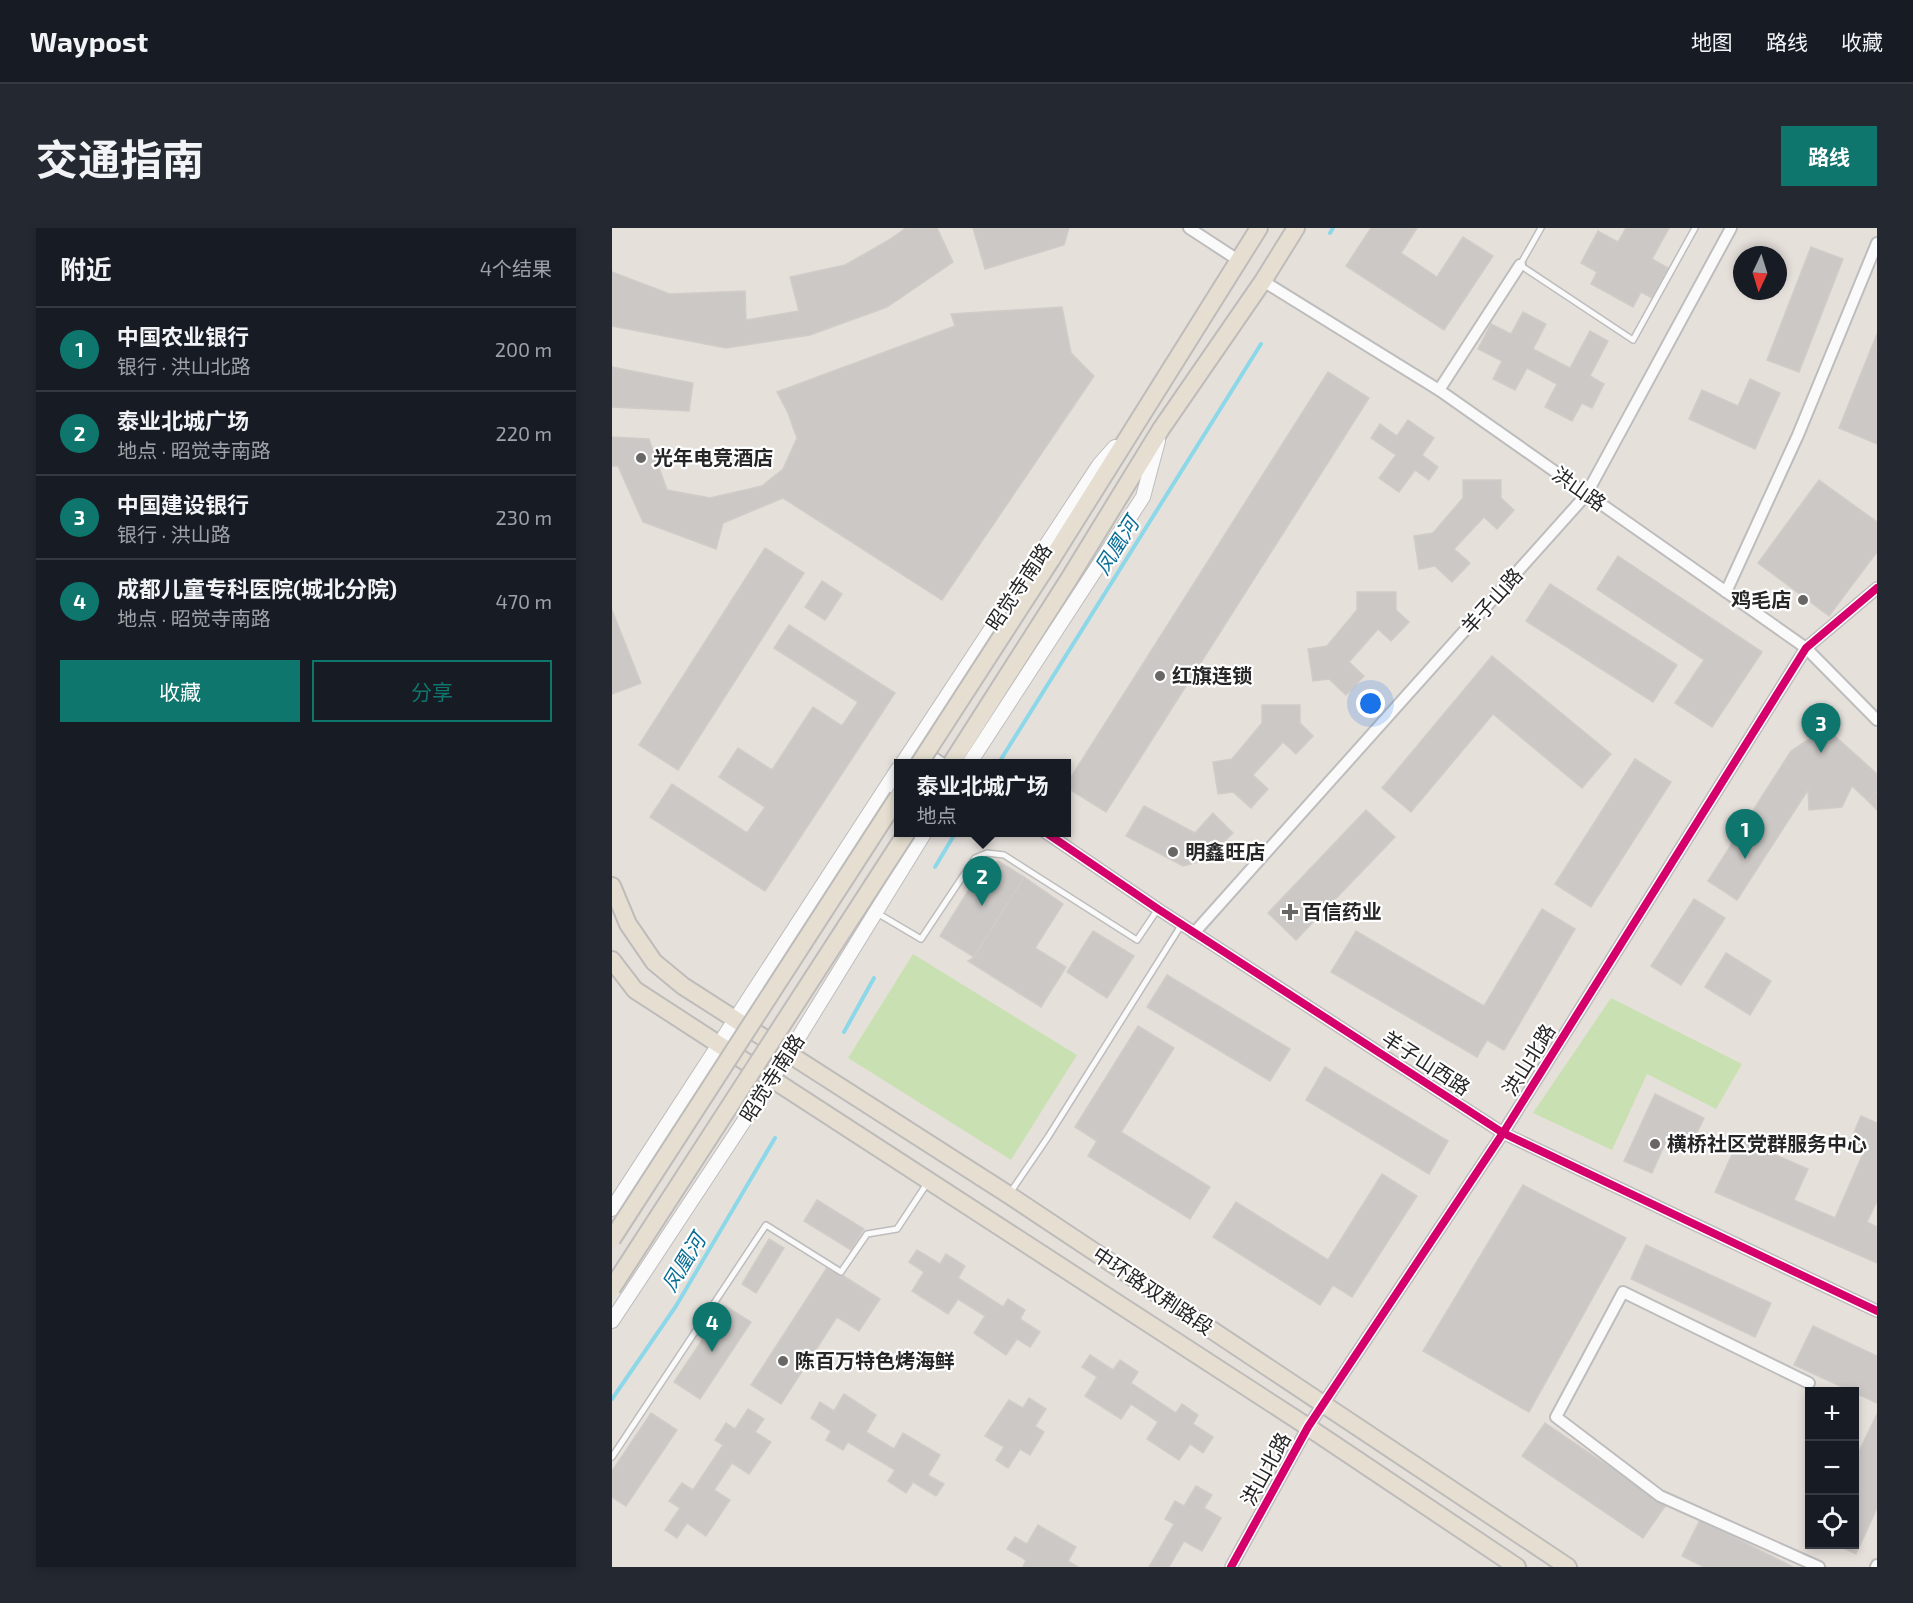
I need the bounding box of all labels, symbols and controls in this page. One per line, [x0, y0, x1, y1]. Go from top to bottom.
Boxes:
text: Waypost [30, 24, 148, 58]
text: 地图 [1691, 29, 1733, 54]
text: 路线 [1766, 29, 1808, 54]
text: 收藏 [1841, 29, 1883, 54]
button: 路线 [1781, 126, 1877, 186]
text: 交通指南 [36, 133, 204, 183]
north arrow [1733, 246, 1787, 300]
text: 附近 [60, 253, 112, 284]
text: 4个结果 [480, 256, 552, 280]
text: 中国农业银行 [117, 323, 249, 349]
text: 1 [75, 337, 84, 361]
text: 200 m [495, 337, 552, 361]
text: 银行 · 洪山北路 [117, 354, 251, 378]
text: 泰业北城广场 [117, 407, 249, 433]
text: 2 [74, 421, 85, 445]
text: 220 m [495, 421, 552, 445]
text: 地点 · 昭觉寺南路 [117, 438, 271, 462]
place label: 光年电竞酒店 [653, 445, 773, 469]
marker: 光年电竞酒店 [634, 451, 648, 465]
street label: 洪山路 [1548, 461, 1611, 515]
text: 中国建设银行 [117, 491, 249, 517]
text: 3 [74, 505, 85, 529]
text: 230 m [496, 505, 552, 529]
water label: 凤凰河 [1088, 508, 1145, 579]
text: 银行 · 洪山路 [117, 522, 231, 546]
street label: 昭觉寺南路 [980, 538, 1056, 635]
street label: 羊子山路 [1456, 563, 1527, 638]
text: 成都儿童专科医院(城北分院) [117, 575, 397, 601]
place label: 鸡毛店 [1731, 587, 1791, 611]
text: 4 [73, 589, 86, 613]
text: 470 m [495, 589, 552, 613]
marker: 鸡毛店 [1796, 593, 1810, 607]
text: 地点 · 昭觉寺南路 [117, 606, 271, 630]
button: 收藏 [60, 660, 300, 722]
button: 分享 [312, 660, 552, 722]
place label: 红旗连锁 [1172, 663, 1253, 687]
marker: 红旗连锁 [1153, 669, 1167, 683]
your location [1356, 689, 1385, 718]
pin: 3 [1802, 704, 1840, 753]
popup [894, 759, 1071, 837]
text: 泰业北城广场 [916, 772, 1049, 798]
text: 地点 [916, 803, 956, 827]
pin: 1 [1726, 810, 1764, 859]
place label: 明鑫旺店 [1185, 839, 1265, 863]
marker: 明鑫旺店 [1166, 845, 1180, 859]
pin: 2 [962, 856, 1001, 906]
place label: 百信药业 [1302, 899, 1382, 923]
marker: 百信药业 [1283, 905, 1297, 919]
street label: 洪山北路 [1497, 1019, 1560, 1100]
street label: 羊子山西路 [1378, 1025, 1475, 1099]
street label: 昭觉寺南路 [734, 1029, 808, 1126]
place label: 横桥社区党群服务中心 [1667, 1131, 1867, 1155]
marker: 横桥社区党群服务中心 [1648, 1137, 1662, 1151]
water label: 凤凰河 [656, 1225, 712, 1296]
street label: 中环路双荆路段 [1089, 1241, 1218, 1339]
pin: 4 [692, 1302, 732, 1352]
place label: 陈百万特色烤海鲜 [795, 1348, 955, 1372]
marker: 陈百万特色烤海鲜 [776, 1354, 790, 1368]
map controls [1805, 1387, 1859, 1549]
button: + [1805, 1387, 1859, 1441]
street label: 洪山北路 [1235, 1428, 1295, 1509]
button: − [1805, 1441, 1859, 1495]
button: locate [1805, 1495, 1859, 1549]

